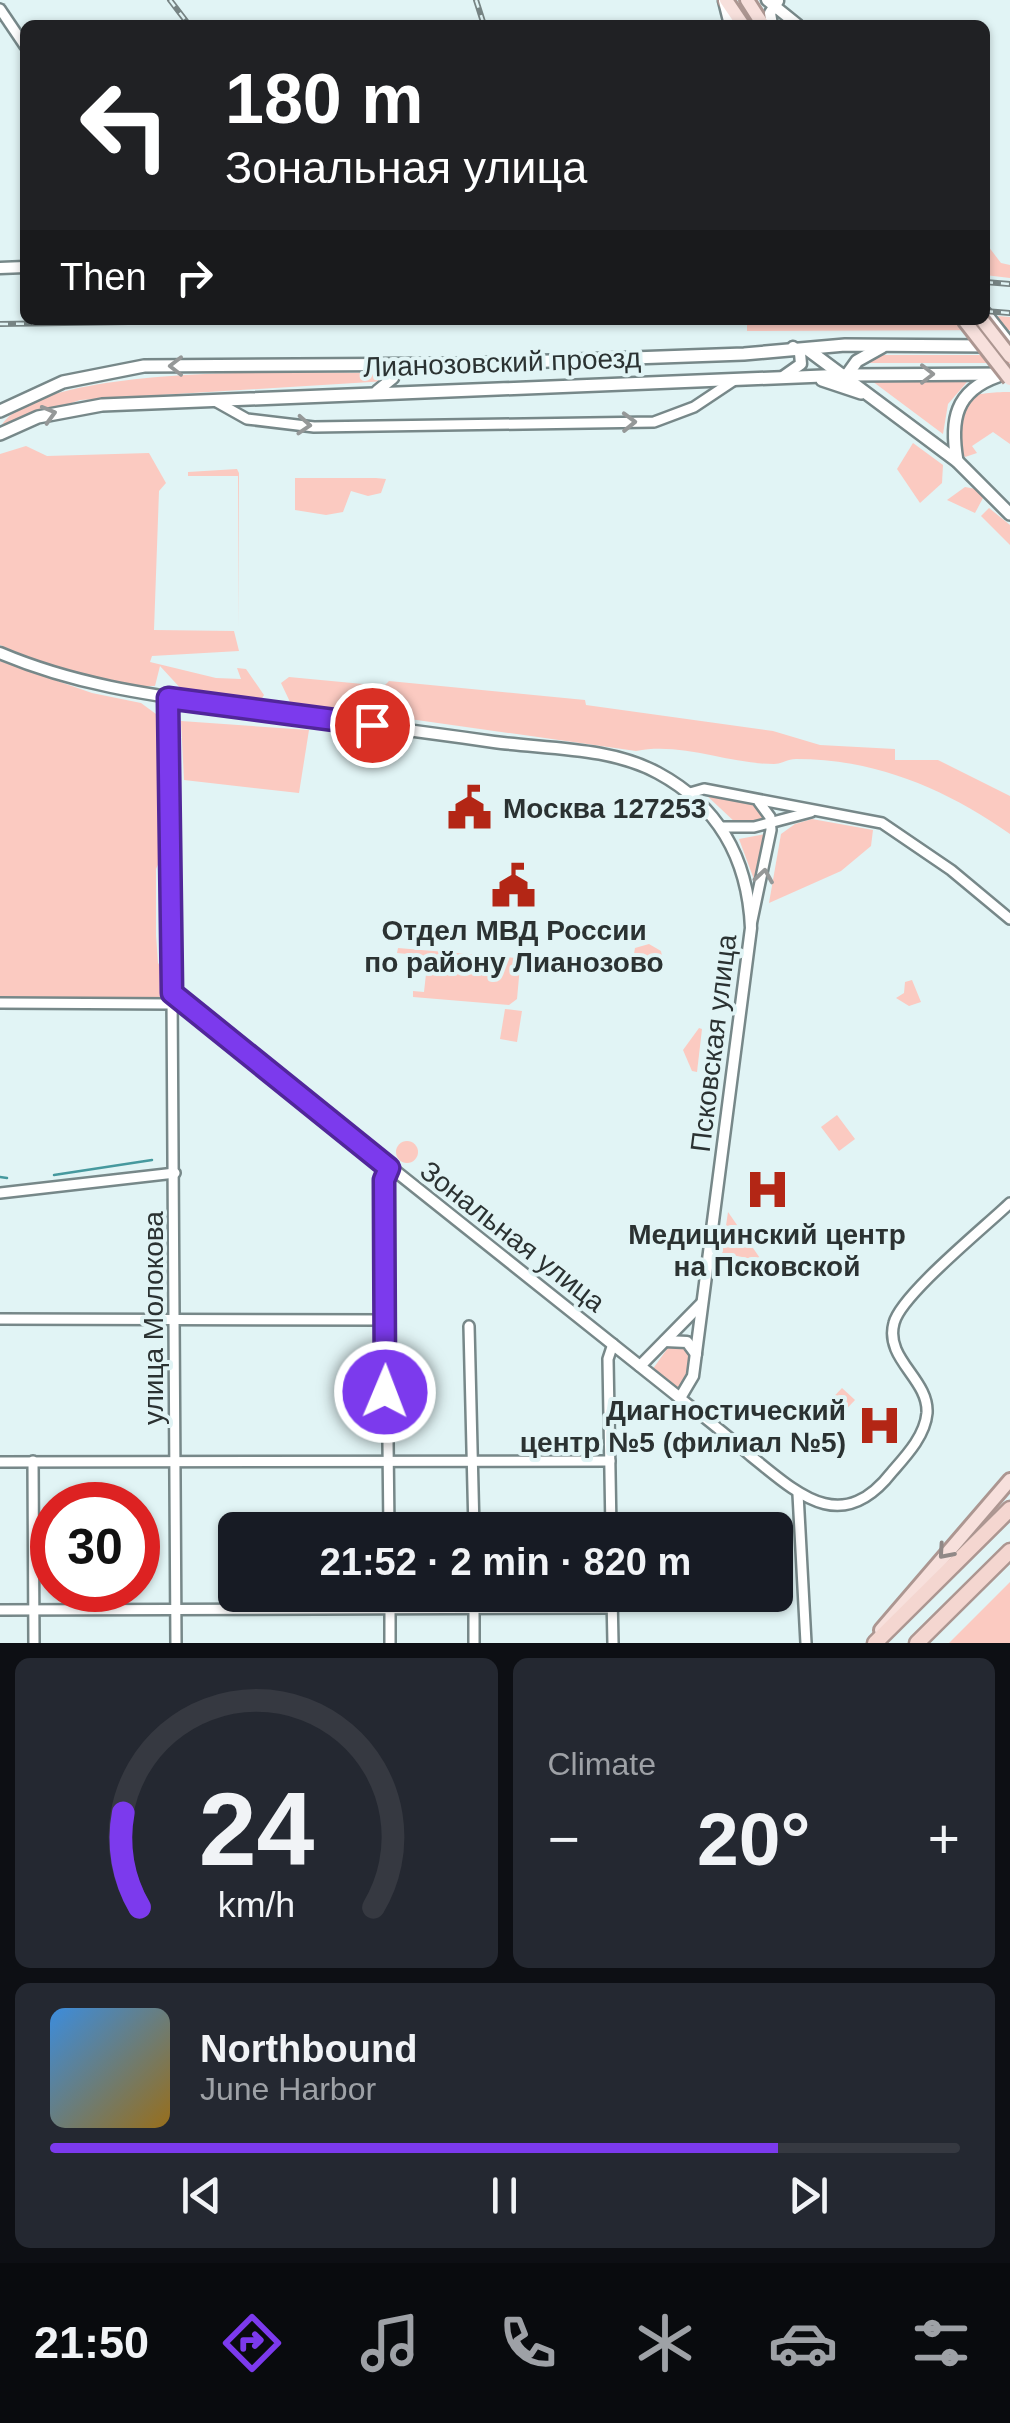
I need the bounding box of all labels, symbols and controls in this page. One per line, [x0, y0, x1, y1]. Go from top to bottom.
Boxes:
icon: left [60, 60, 190, 190]
text: 180 m [225, 60, 423, 138]
text: Зональная улица [225, 142, 587, 193]
icon: right [167, 250, 222, 305]
text: Then [60, 256, 147, 298]
street label: Лианозовский проезд [363, 342, 642, 383]
one-way arrow [168, 355, 184, 377]
one-way arrow [920, 363, 935, 385]
one-way arrow [40, 405, 57, 426]
one-way arrow [622, 412, 638, 433]
one-way arrow [297, 414, 313, 436]
pin [330, 683, 415, 768]
icon: arrive [345, 698, 400, 753]
public building icon: Москва 127253 [446, 784, 494, 832]
place label: Москва 127253 [503, 793, 706, 824]
public building icon: Отдел МВД России по району Лианозово [490, 861, 538, 909]
one-way arrow [752, 868, 773, 884]
place label: Отдел МВД России по району Лианозово [364, 915, 664, 978]
street label: Псковская улица [685, 932, 742, 1154]
street label: Зональная улица [414, 1155, 611, 1318]
hospital icon: Медицинский центр на Псковской [743, 1165, 791, 1213]
street label: улица Молокова [138, 1211, 169, 1425]
place label: Медицинский центр на Псковской [628, 1219, 906, 1282]
position arrow [333, 1340, 437, 1444]
place label: Диагностический центр №5 (филиал №5) [520, 1395, 846, 1458]
hospital icon: Диагностический центр №5 (филиал №5) [855, 1402, 903, 1450]
speed limit sign: 30 [30, 1482, 160, 1612]
one-way arrow [938, 1540, 956, 1559]
text: 21:52 · 2 min · 820 m [320, 1541, 691, 1583]
text: Climate [548, 1746, 656, 1782]
text: 24 [198, 1771, 314, 1887]
text: 20° [697, 1797, 810, 1881]
text: − [548, 1808, 580, 1870]
text: + [928, 1808, 960, 1870]
text: km/h [218, 1885, 295, 1925]
text: Northbound [200, 2028, 417, 2070]
text: June Harbor [200, 2071, 376, 2107]
icon: previous [174, 2168, 229, 2223]
icon: pause [477, 2168, 532, 2223]
icon: next [781, 2168, 836, 2223]
icon: directions [217, 2308, 287, 2378]
icon: music [355, 2308, 425, 2378]
icon: phone [493, 2308, 563, 2378]
icon: climate [630, 2308, 700, 2378]
icon: car [768, 2308, 838, 2378]
icon: filters [906, 2308, 976, 2378]
text: 21:50 [34, 2317, 149, 2368]

